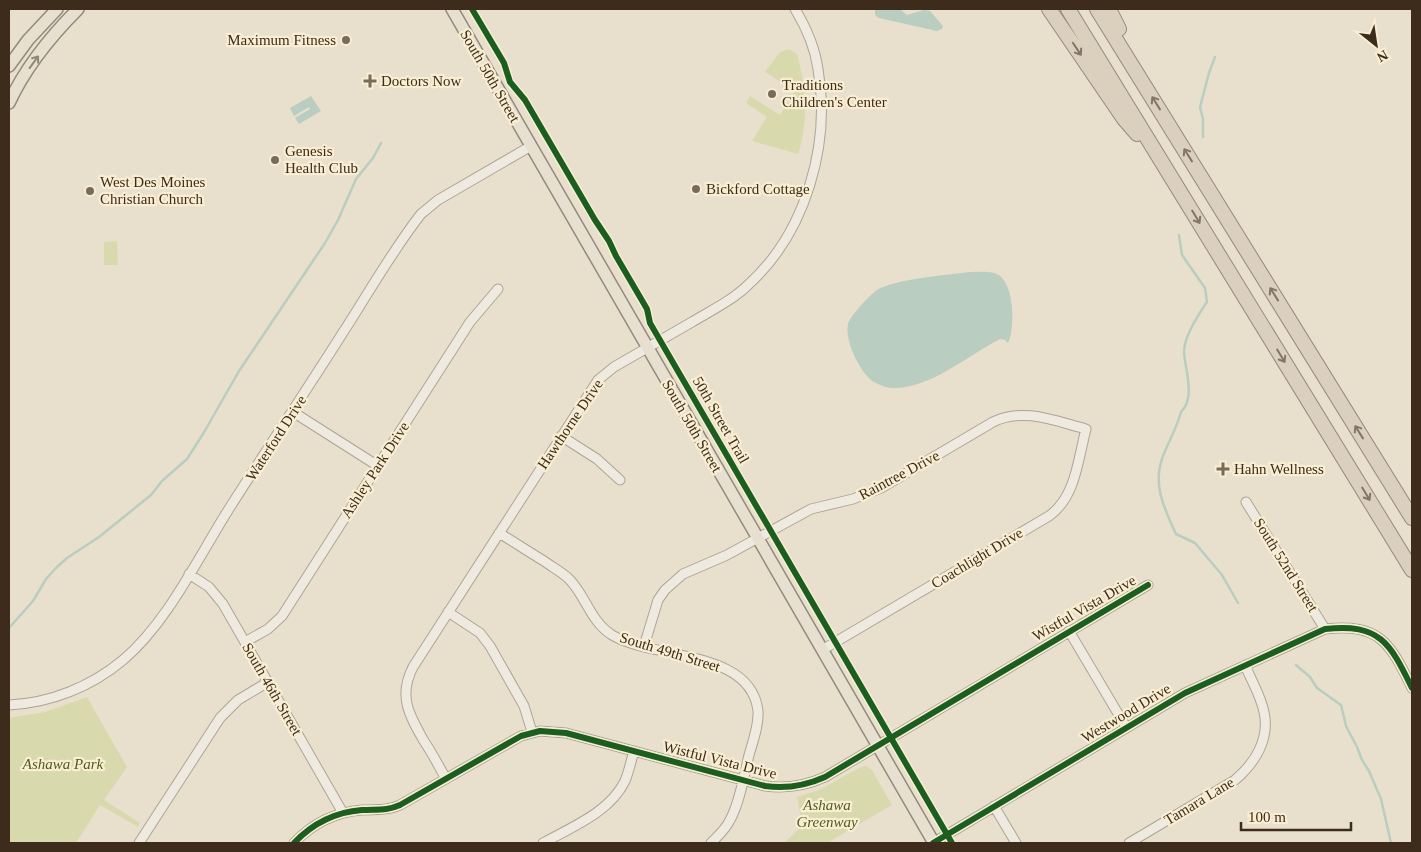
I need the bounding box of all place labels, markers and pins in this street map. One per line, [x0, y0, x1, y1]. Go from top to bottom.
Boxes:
place label: Maximum Fitness [227, 32, 336, 48]
marker: Maximum Fitness [340, 34, 352, 46]
place label: Doctors Now [381, 73, 462, 89]
marker: Doctors Now [363, 74, 377, 88]
place label: Traditions Children's Center [782, 77, 887, 110]
marker: Traditions Children's Center [766, 88, 778, 100]
place label: Genesis Health Club [285, 143, 358, 176]
marker: Genesis Health Club [269, 154, 281, 166]
place label: West Des Moines Christian Church [100, 174, 206, 207]
place label: Bickford Cottage [706, 181, 810, 197]
marker: Bickford Cottage [690, 183, 702, 195]
marker: West Des Moines Christian Church [84, 185, 96, 197]
place label: Hahn Wellness [1234, 461, 1324, 477]
marker: Hahn Wellness [1216, 462, 1230, 476]

